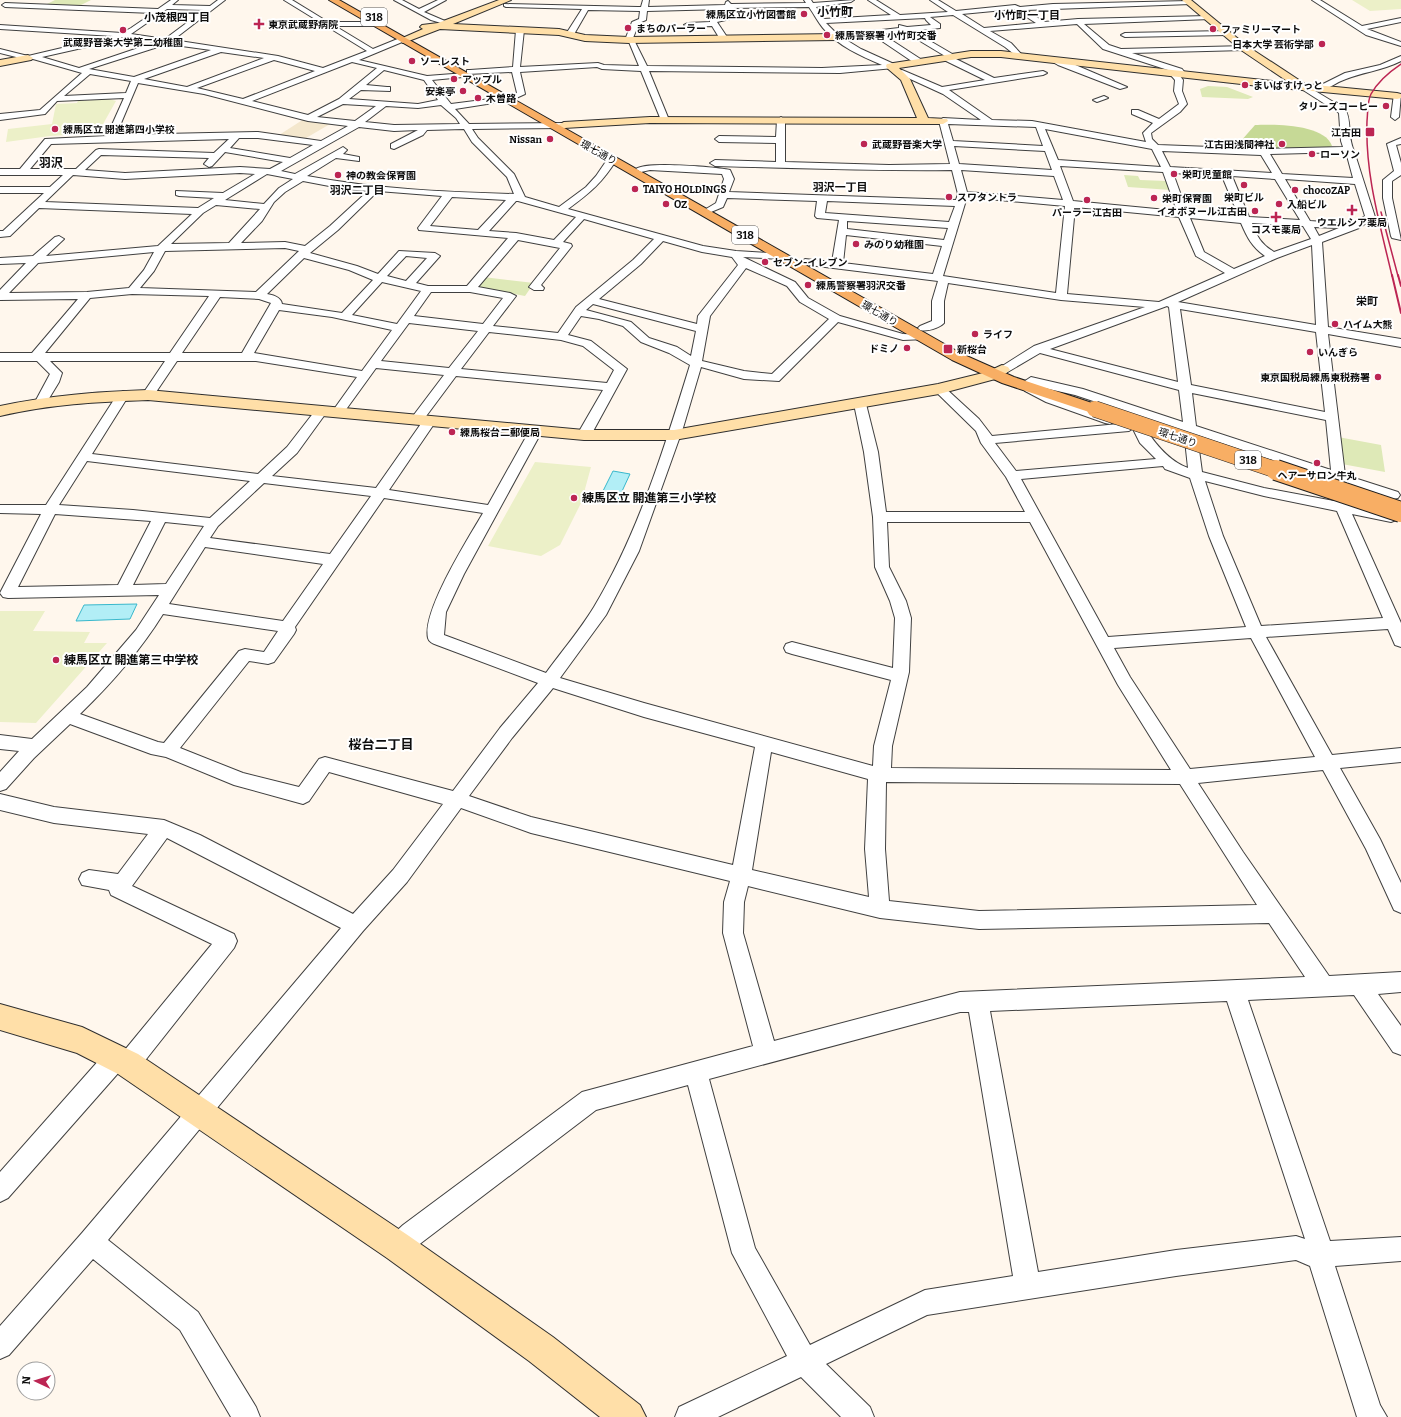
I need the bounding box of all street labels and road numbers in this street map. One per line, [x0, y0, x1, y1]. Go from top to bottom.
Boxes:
road number: 318 [361, 8, 387, 26]
street label: 環七通り [578, 138, 619, 168]
road number: 318 [732, 226, 758, 244]
street label: 環七通り [859, 299, 900, 329]
street label: 環七通り [1157, 426, 1199, 450]
road number: 318 [1235, 451, 1261, 469]

